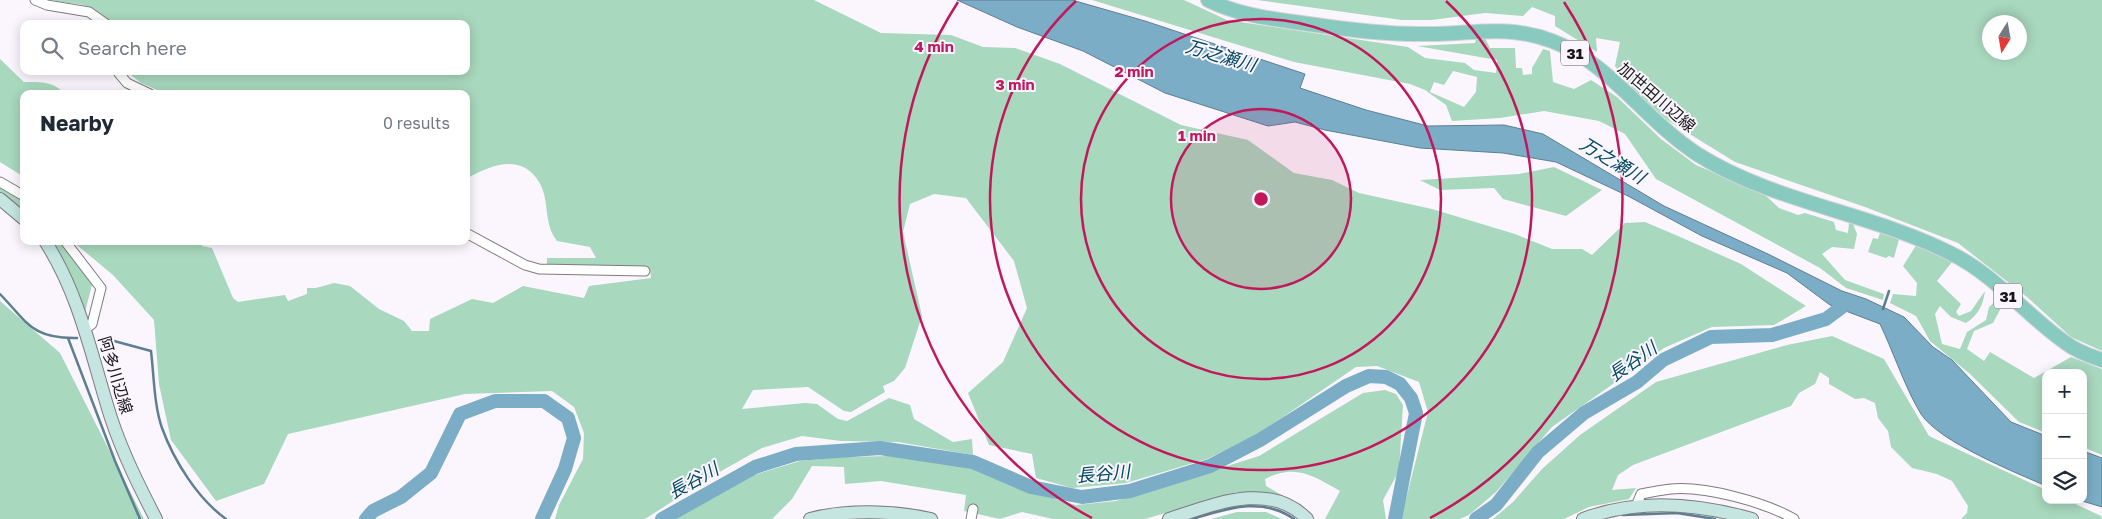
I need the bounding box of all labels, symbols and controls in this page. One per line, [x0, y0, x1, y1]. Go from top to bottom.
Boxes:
north arrow [1982, 15, 2027, 60]
search box [20, 20, 470, 75]
icon: search [38, 34, 66, 62]
water label: 万之瀬川 [1183, 35, 1261, 76]
text: Search here [78, 36, 187, 59]
text: 4 min [914, 37, 954, 55]
road number: 31 [1561, 40, 1589, 66]
street label: 加世田川辺線 [1614, 58, 1700, 136]
text: 2 min [1114, 62, 1154, 80]
text: 3 min [995, 75, 1035, 93]
text: Nearby [40, 110, 114, 136]
text: 0 results [383, 113, 450, 133]
text: 1 min [1178, 126, 1216, 144]
water label: 万之瀬川 [1576, 132, 1651, 189]
centre of rings [1252, 190, 1270, 208]
road number: 31 [1994, 284, 2022, 308]
street label: 阿多川辺線 [95, 334, 137, 416]
water label: 長谷川 [1604, 335, 1662, 385]
map controls [2042, 369, 2087, 504]
button: + [2042, 369, 2087, 414]
button: − [2042, 414, 2087, 459]
water label: 長谷川 [664, 456, 724, 503]
button: layers [2042, 459, 2087, 504]
water label: 長谷川 [1075, 460, 1133, 486]

